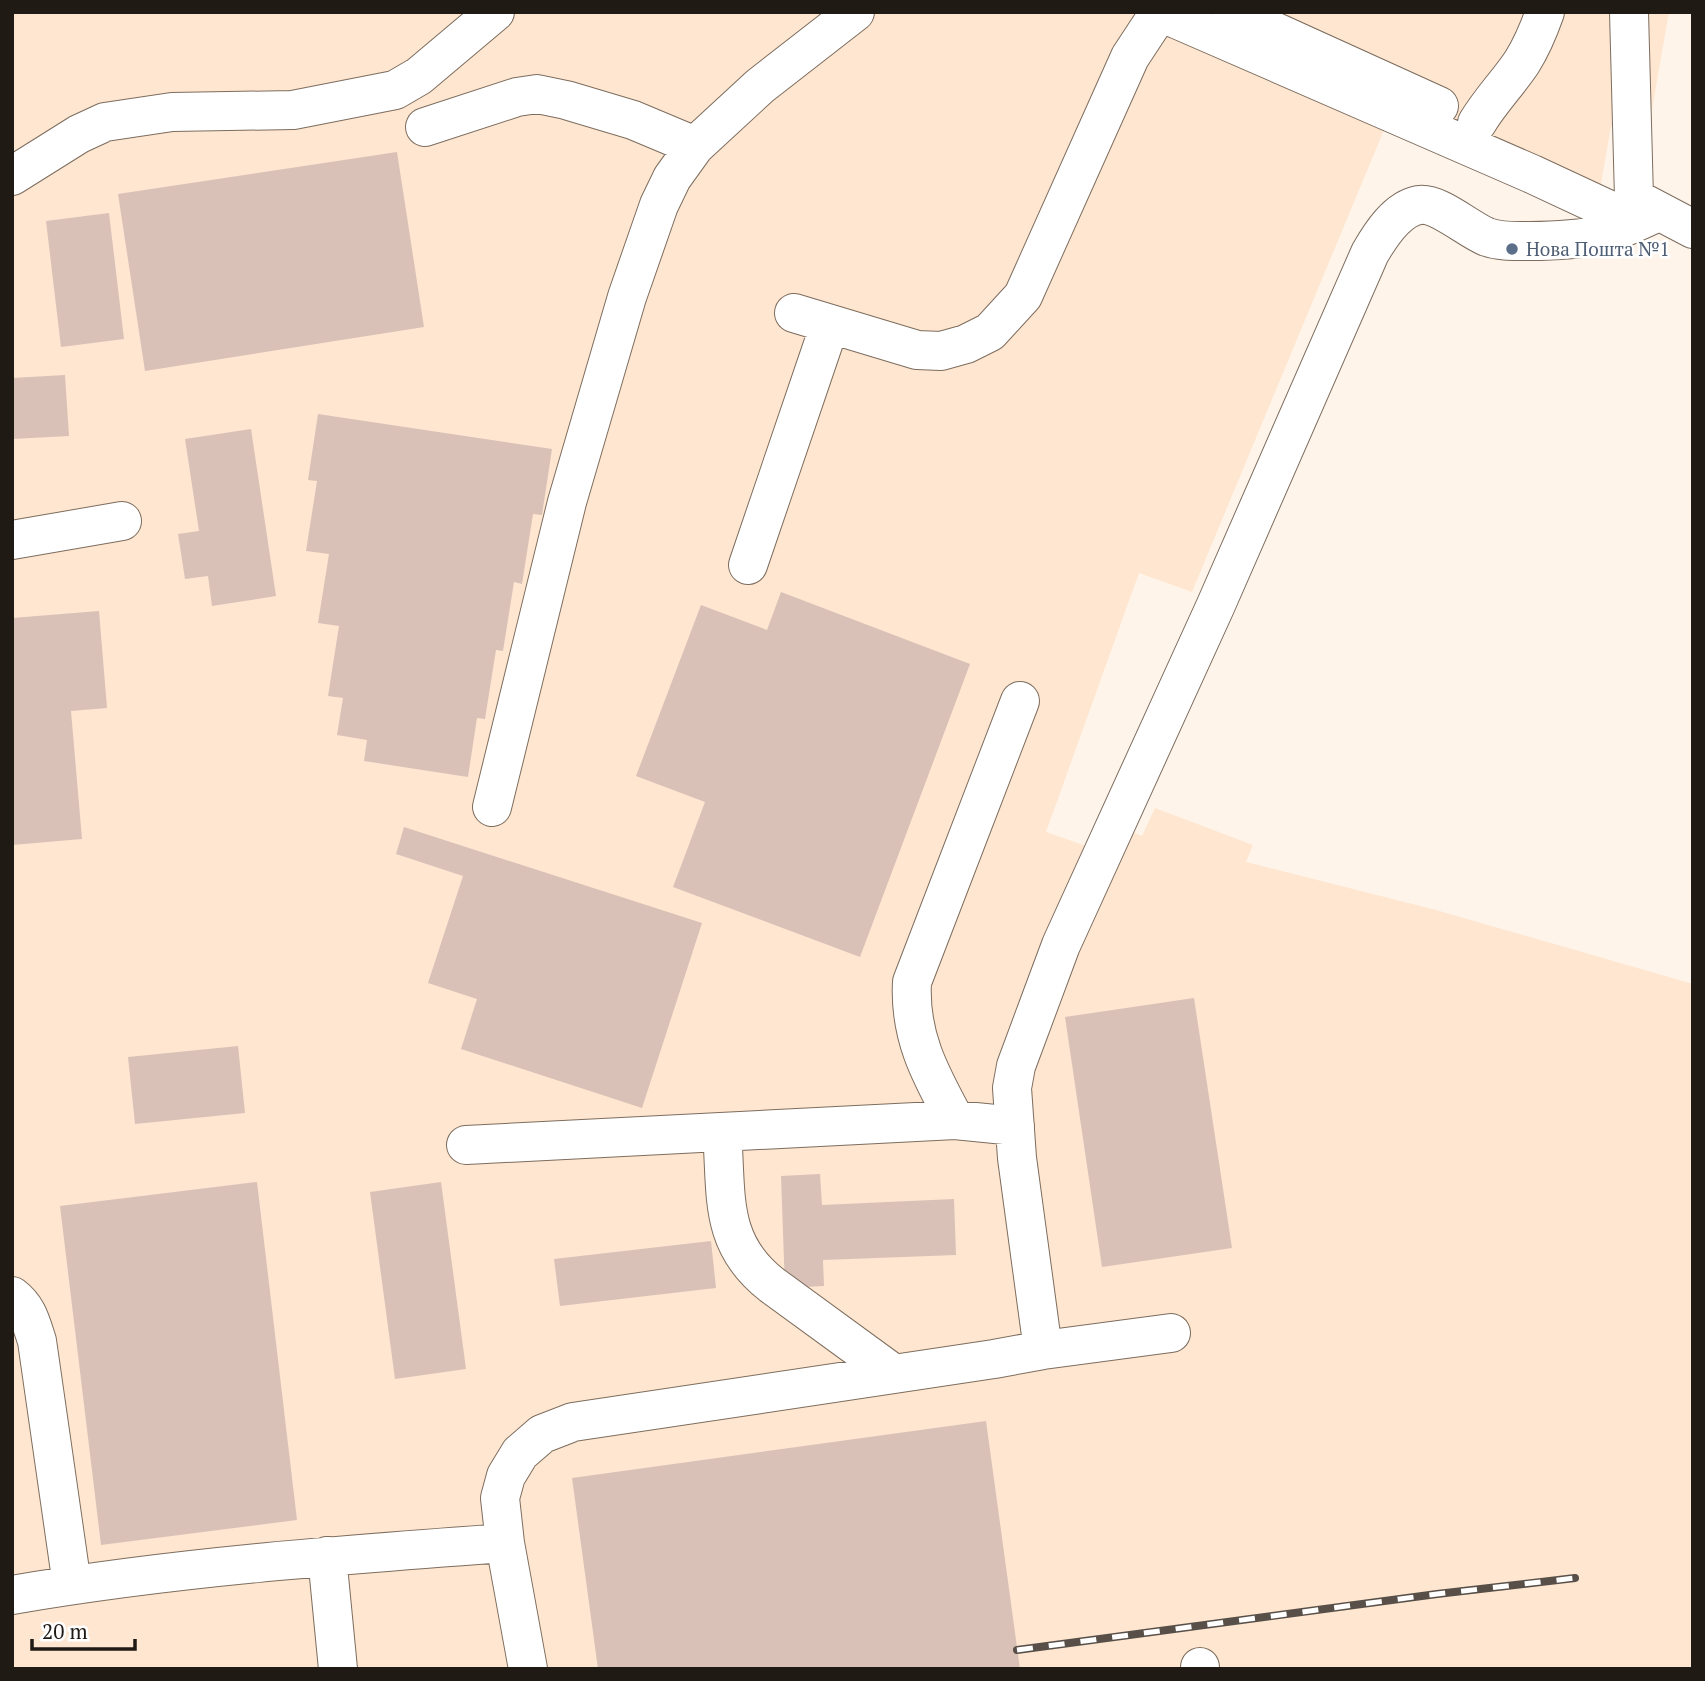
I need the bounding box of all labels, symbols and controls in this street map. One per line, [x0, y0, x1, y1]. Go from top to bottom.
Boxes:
place label: Нова Пошта №1 [1526, 236, 1670, 261]
marker: Нова Пошта №1 [1504, 241, 1520, 257]
scale bar [32, 1608, 135, 1652]
text: 20 m [42, 1617, 88, 1645]

